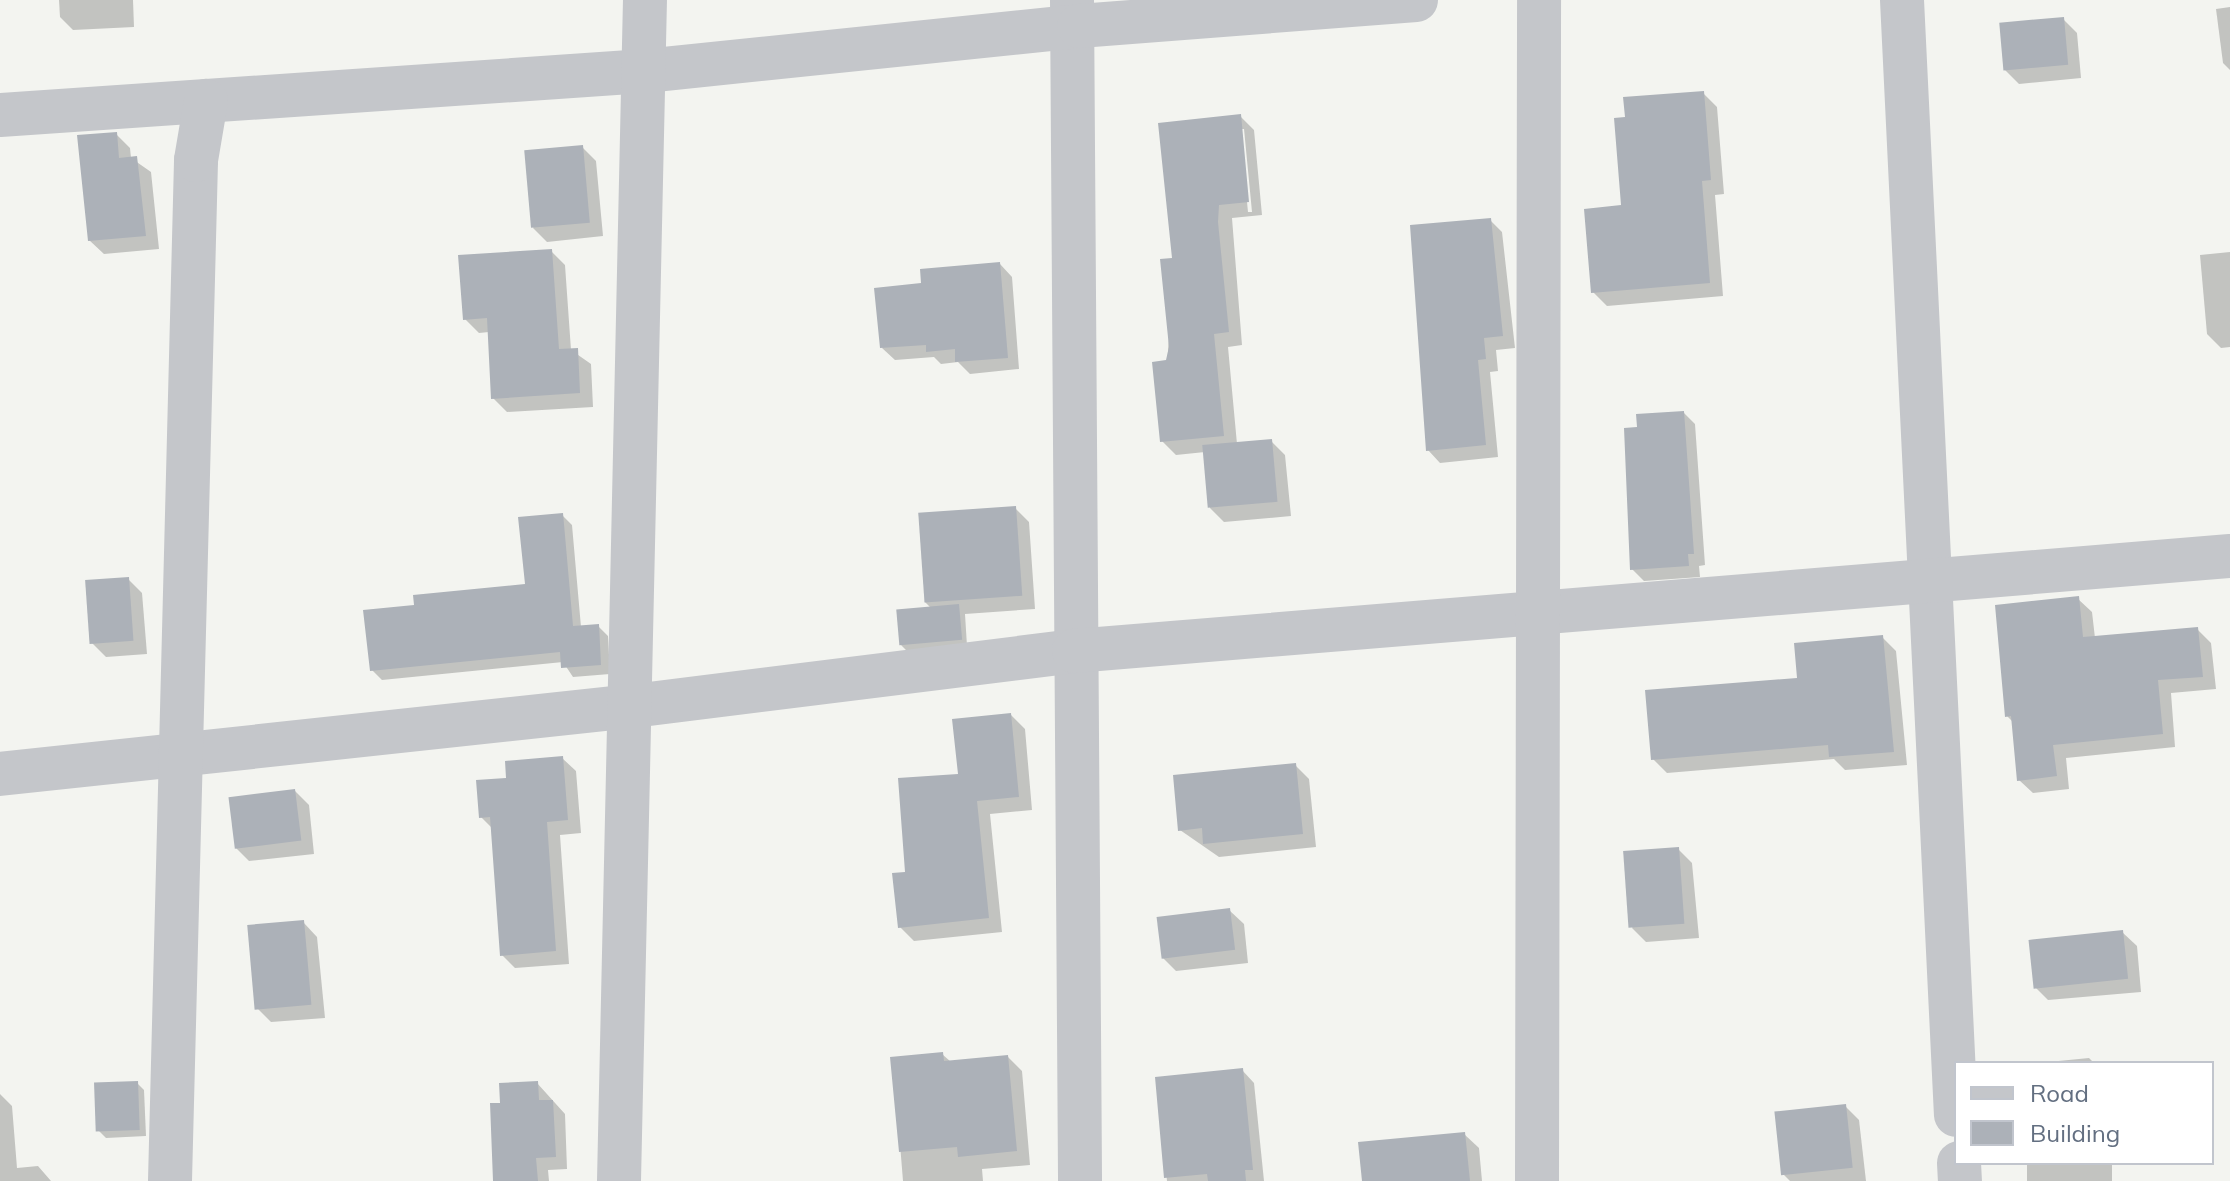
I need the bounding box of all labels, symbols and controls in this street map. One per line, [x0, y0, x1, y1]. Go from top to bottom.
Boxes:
legend [1954, 1061, 2214, 1165]
text: Road [2030, 1078, 2089, 1108]
text: Building [2030, 1118, 2120, 1148]

